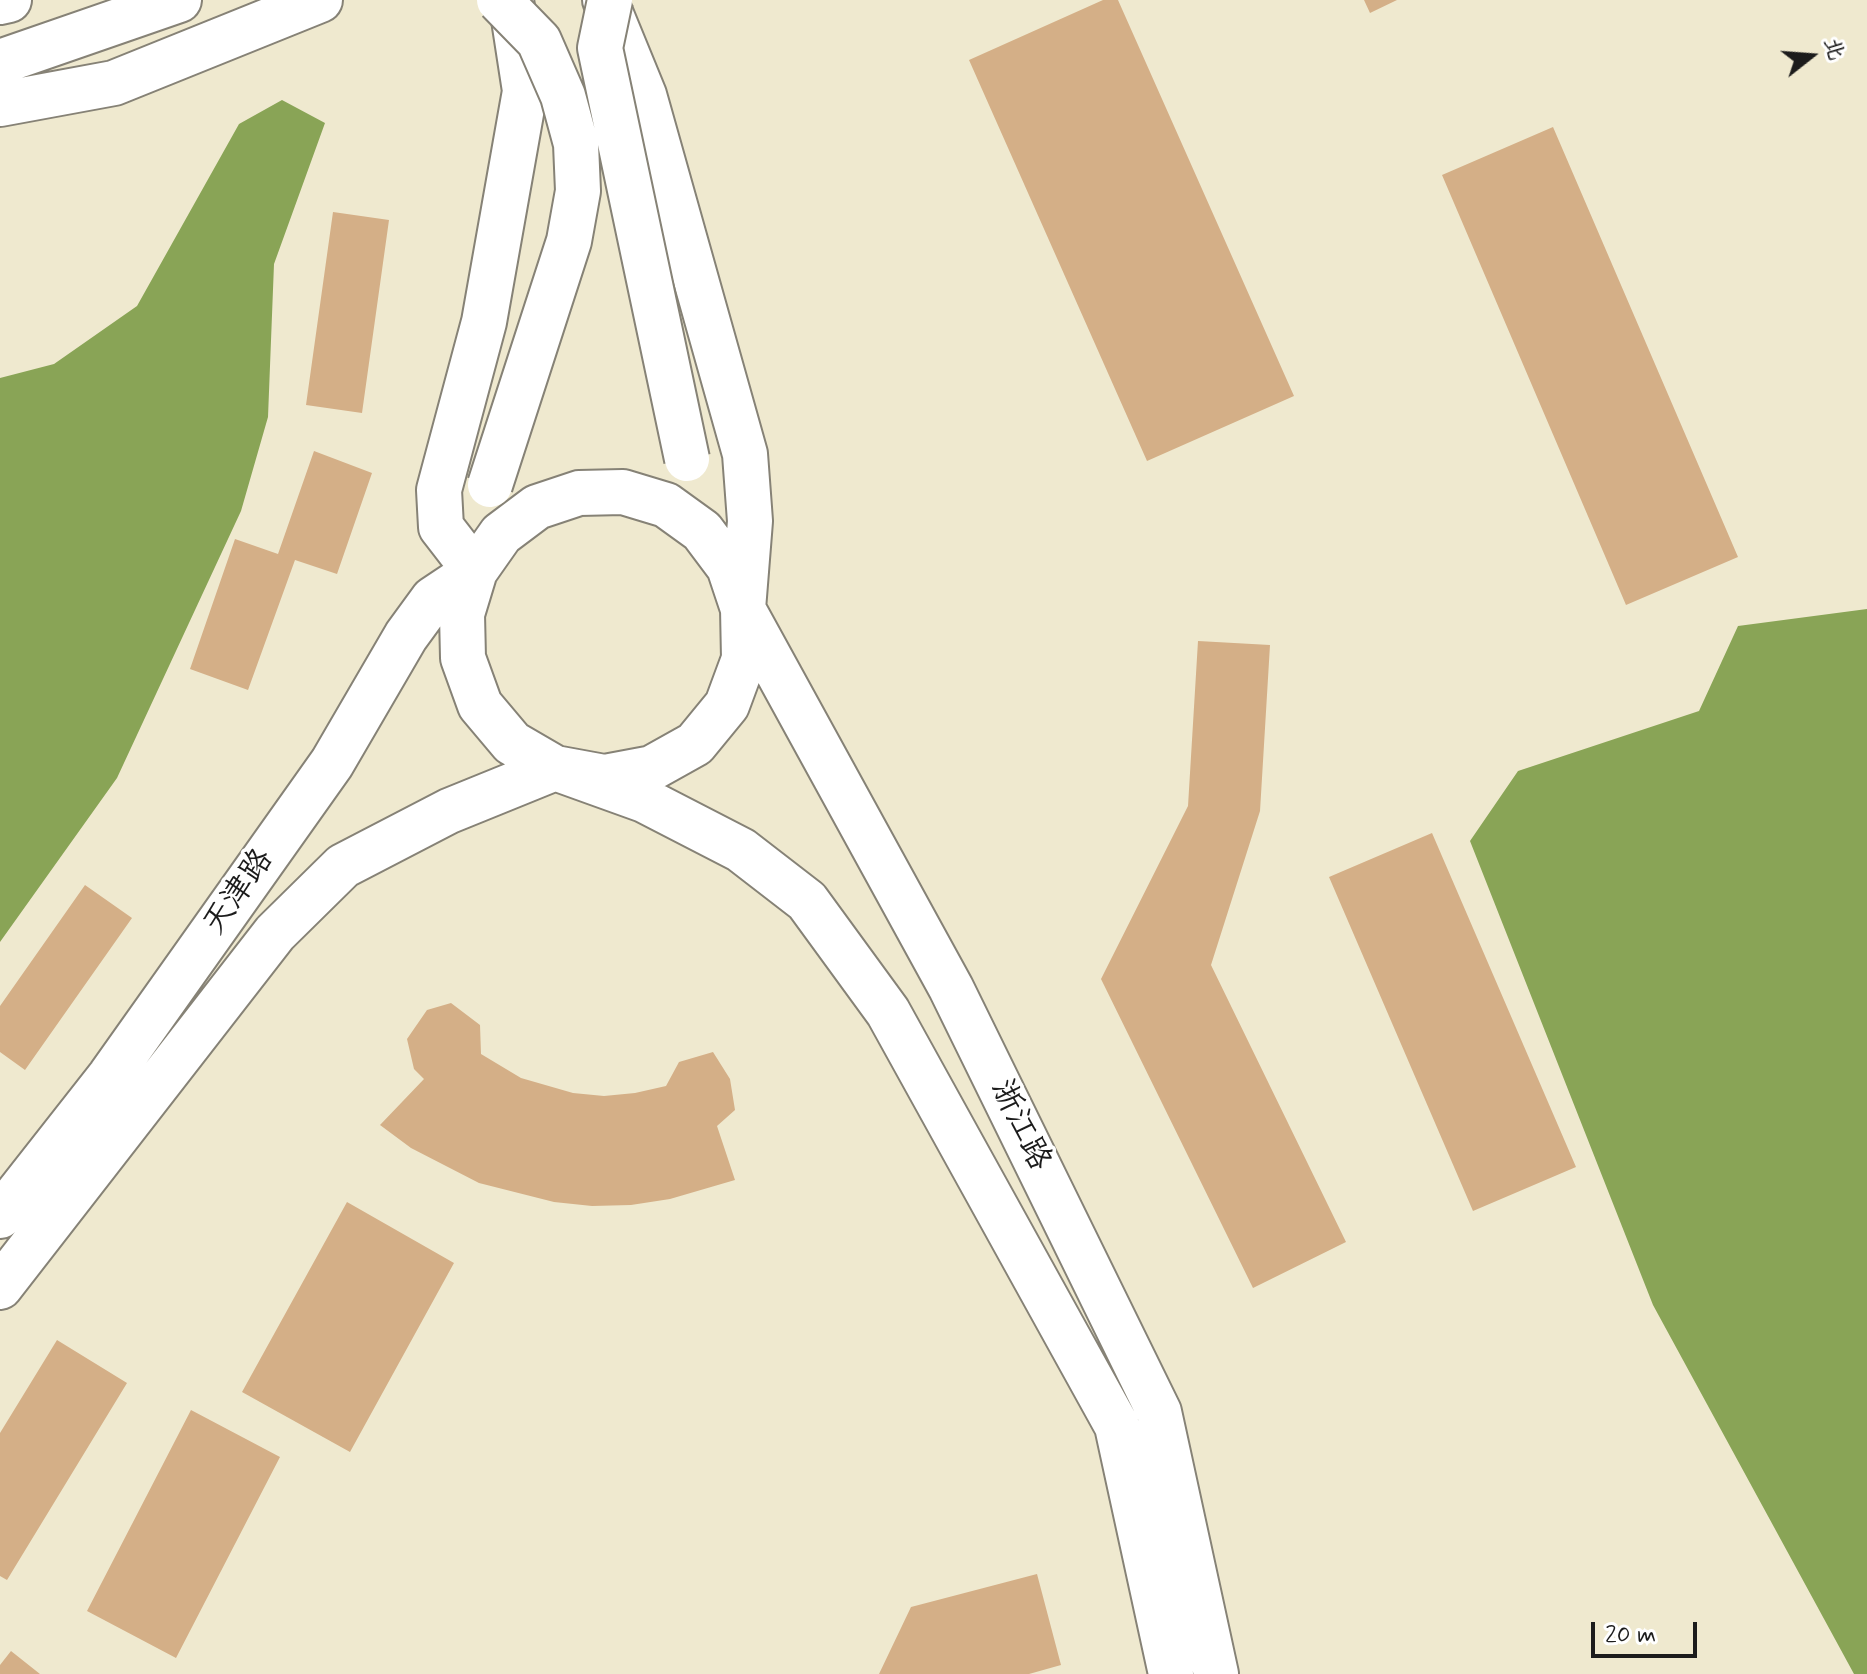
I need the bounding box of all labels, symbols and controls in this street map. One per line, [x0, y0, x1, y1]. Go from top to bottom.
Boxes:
north arrow [1771, 16, 1851, 96]
text: 北 [1817, 34, 1851, 64]
street label: 天津路 [197, 843, 283, 943]
street label: 浙江路 [981, 1074, 1057, 1178]
scale bar [1595, 1606, 1701, 1656]
text: 20 m [1605, 1620, 1656, 1651]

